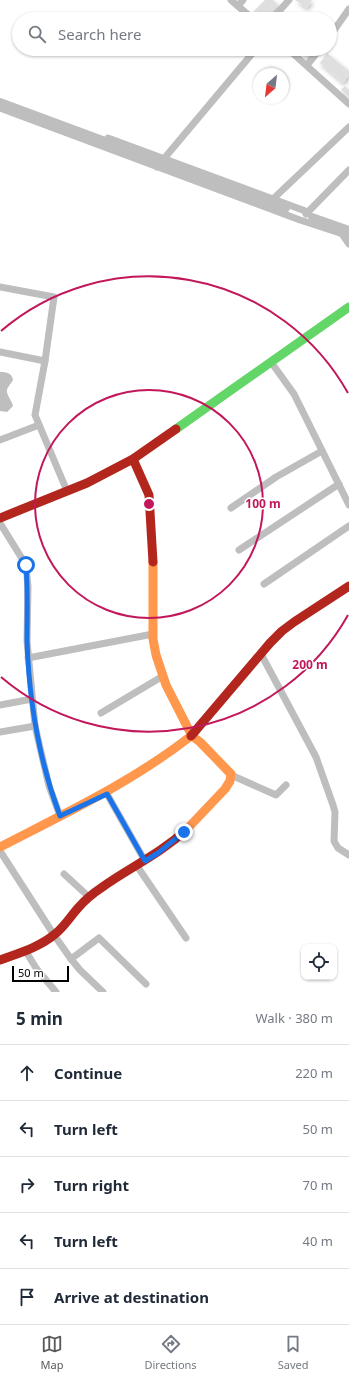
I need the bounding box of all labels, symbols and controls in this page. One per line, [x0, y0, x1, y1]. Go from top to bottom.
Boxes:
search box [12, 12, 337, 56]
icon: search [26, 23, 48, 45]
text: Search here [58, 24, 141, 44]
north arrow [253, 68, 289, 104]
text: 100 m [245, 495, 281, 512]
centre of rings [142, 497, 156, 511]
route start [17, 556, 35, 574]
text: 200 m [292, 656, 328, 673]
route end [175, 823, 193, 841]
map controls [301, 944, 337, 980]
button: locate [301, 944, 337, 980]
scale bar [12, 964, 69, 983]
text: 50 m [18, 965, 44, 980]
text: 5 min [16, 1007, 63, 1030]
text: Walk · 380 m [255, 1009, 333, 1027]
icon: ahead [16, 1062, 38, 1084]
text: Continue [54, 1063, 122, 1083]
text: 220 m [295, 1064, 333, 1082]
icon: left [16, 1118, 38, 1140]
text: Turn left [54, 1119, 118, 1139]
text: 50 m [303, 1120, 333, 1138]
icon: right [16, 1174, 38, 1196]
text: Turn right [54, 1175, 129, 1195]
text: 70 m [303, 1176, 333, 1194]
icon: left [16, 1230, 38, 1252]
text: Turn left [54, 1231, 118, 1251]
text: 40 m [303, 1232, 333, 1250]
icon: arrive [16, 1286, 38, 1308]
text: Arrive at destination [54, 1287, 209, 1307]
tab: Map [41, 1333, 63, 1372]
tab: Directions [144, 1333, 197, 1372]
tab: Saved [278, 1333, 308, 1372]

